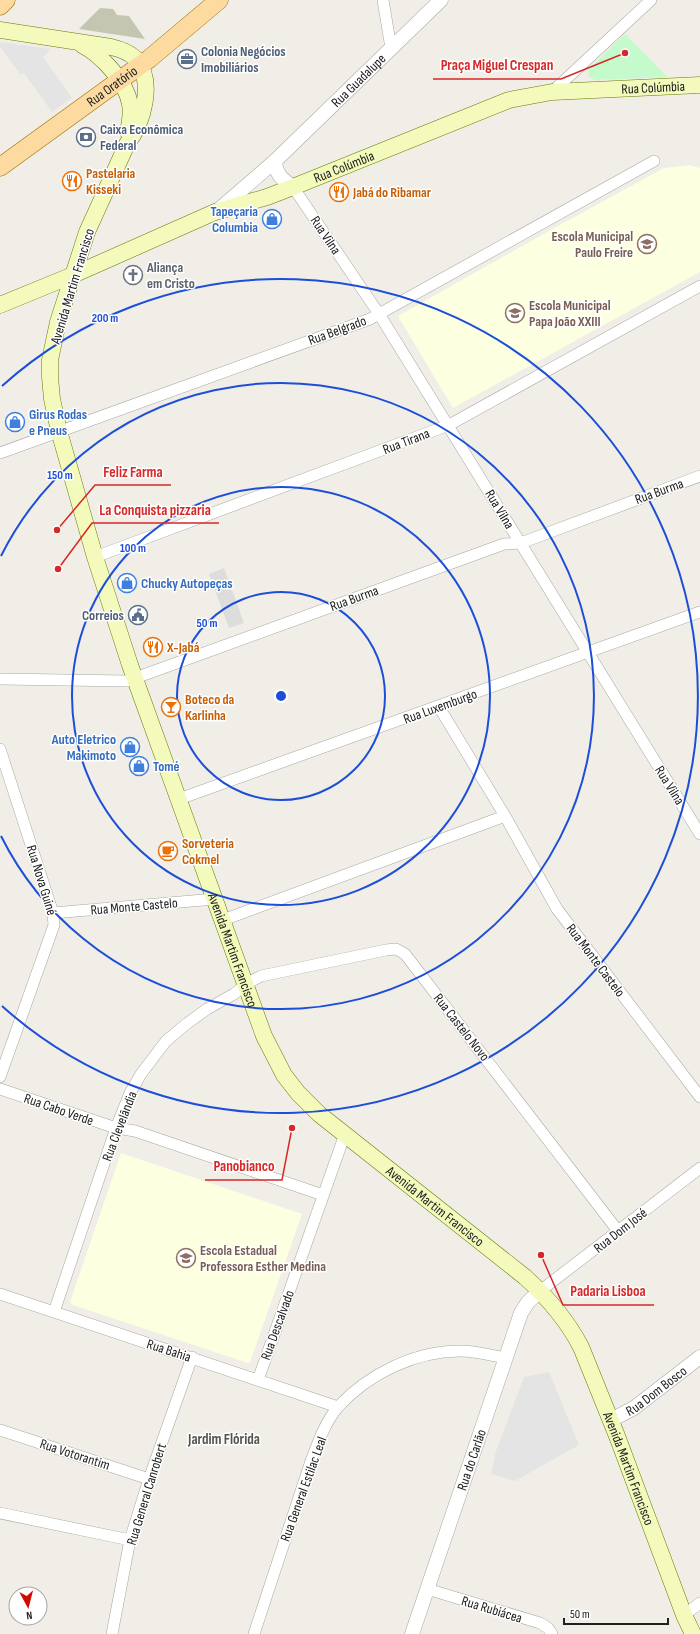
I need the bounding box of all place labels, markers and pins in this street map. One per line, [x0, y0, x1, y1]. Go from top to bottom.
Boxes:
place label: Colonia Negócios Imobiliários [201, 43, 286, 76]
office icon: Colonia Negócios Imobiliários [176, 48, 198, 70]
callout: Praça Miguel Crespan [433, 52, 561, 79]
place label: Caixa Econômica Federal [100, 121, 183, 154]
bank icon: Caixa Econômica Federal [75, 126, 97, 148]
place label: Pastelaria Kisseki [86, 165, 136, 198]
restaurant icon: Pastelaria Kisseki [61, 170, 83, 192]
restaurant icon: Jabá do Ribamar [328, 181, 350, 203]
place label: Jabá do Ribamar [352, 184, 432, 201]
place label: Tapeçaria Columbia [211, 203, 258, 236]
shop icon: Tapeçaria Columbia [261, 208, 283, 230]
place label: Escola Municipal Paulo Freire [551, 228, 633, 261]
school or university icon: Escola Municipal Paulo Freire [636, 233, 658, 255]
place label: Aliança em Cristo [146, 259, 195, 292]
church icon: Aliança em Cristo [122, 264, 144, 286]
place label: Escola Municipal Papa João XXIII [529, 297, 611, 330]
school or university icon: Escola Municipal Papa João XXIII [504, 302, 526, 324]
place label: Girus Rodas e Pneus [29, 406, 87, 439]
shop icon: Girus Rodas e Pneus [4, 411, 26, 433]
callout: Feliz Farma [95, 458, 171, 485]
callout: La Conquista pizzaria [92, 496, 219, 523]
shop icon: Chucky Autopeças [116, 572, 138, 594]
place label: Chucky Autopeças [141, 575, 233, 592]
public building icon: Correios [127, 604, 149, 626]
place label: Correios [82, 607, 124, 624]
restaurant icon: X-Jabá [142, 636, 164, 658]
place label: X-Jabá [166, 639, 200, 656]
centre of rings [274, 689, 288, 703]
place label: Boteco da Karlinha [185, 691, 235, 724]
bar icon: Boteco da Karlinha [160, 696, 182, 718]
place label: Auto Eletrico Makimoto [51, 731, 116, 764]
shop icon: Auto Eletrico Makimoto [119, 736, 141, 758]
shop icon: Tomé [128, 755, 150, 777]
place label: Tomé [153, 758, 180, 775]
place label: Sorveteria Cokmel [182, 835, 234, 868]
cafe icon: Sorveteria Cokmel [157, 840, 179, 862]
callout: Panobianco [205, 1153, 282, 1180]
place label: Escola Estadual Professora Esther Medina [200, 1242, 326, 1275]
school or university icon: Escola Estadual Professora Esther Medina [175, 1247, 197, 1269]
callout: Padaria Lisboa [563, 1278, 654, 1305]

